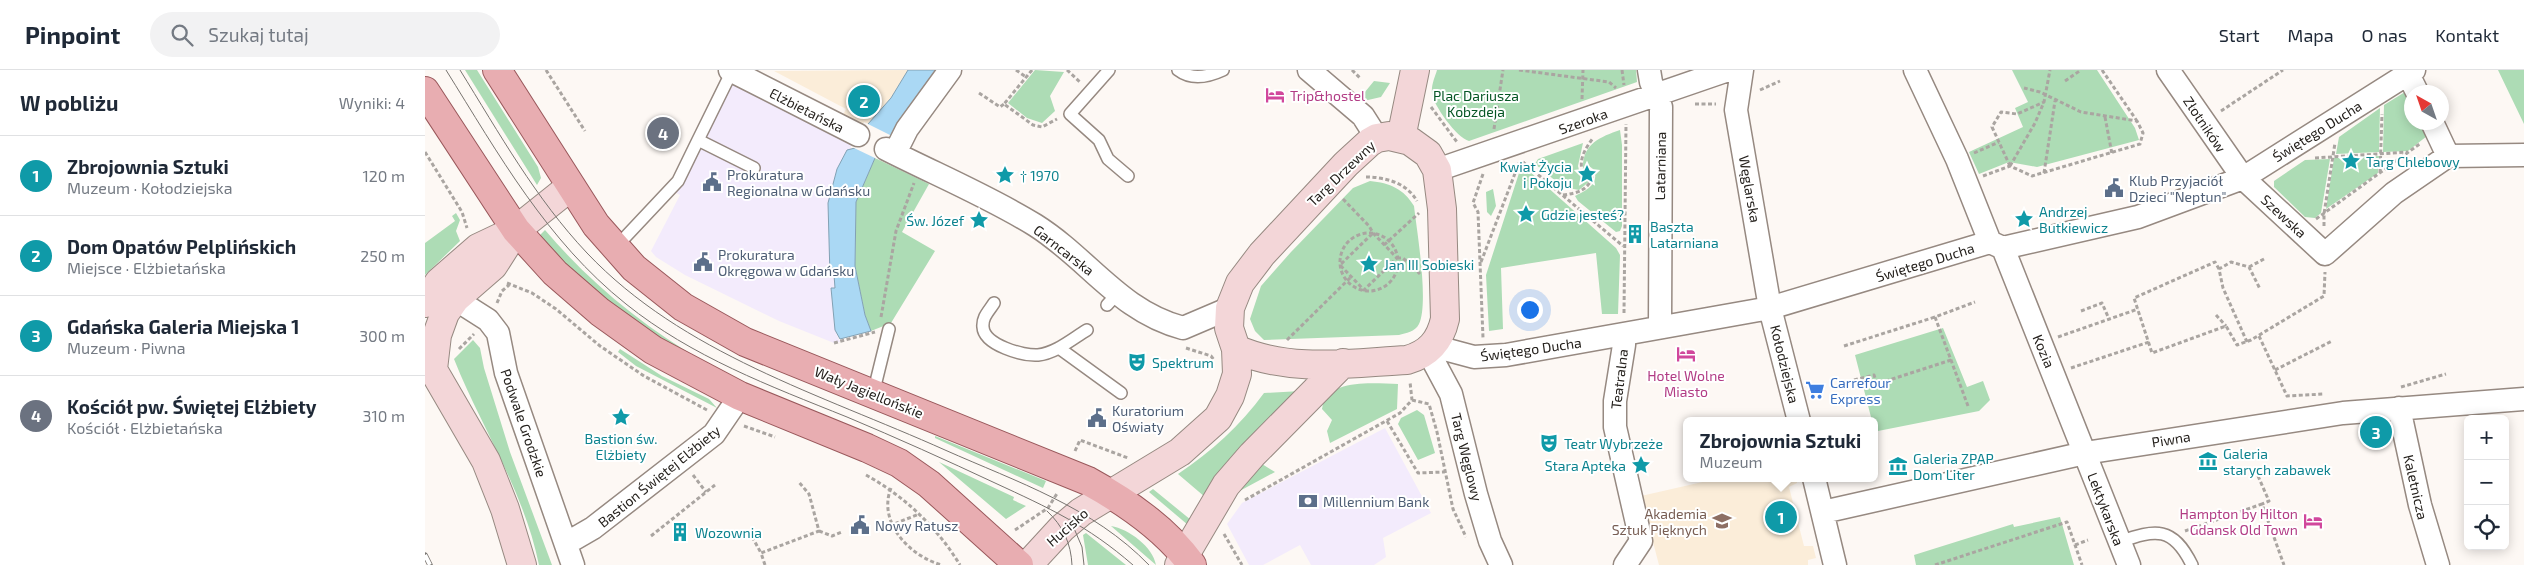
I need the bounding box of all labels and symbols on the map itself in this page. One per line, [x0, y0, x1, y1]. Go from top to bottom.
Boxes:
pin: 2 [848, 82, 880, 120]
street label: Elżbietańska [767, 84, 847, 136]
hotel icon: Trip&hostel [1264, 84, 1286, 106]
north arrow [2404, 85, 2449, 130]
place label: Trip&hostel [1290, 87, 1366, 104]
park label: Plac Dariusza Kobzdeja [1433, 87, 1519, 120]
street label: Złotników [2180, 93, 2230, 156]
street label: Świętego Ducha [2269, 97, 2365, 165]
street label: Szeroka [1556, 104, 1610, 138]
pin: 4 [647, 114, 679, 152]
street label: Latarniana [1651, 132, 1669, 200]
street label: Targ Drzewny [1304, 136, 1379, 210]
place icon: Targ Chlebowy [2340, 150, 2362, 172]
place label: Targ Chlebowy [2366, 153, 2460, 170]
street label: Węglarska [1736, 154, 1764, 224]
place label: Kwiat Życia i Pokoju [1500, 158, 1572, 191]
place icon: Kwiat Życia i Pokoju [1576, 163, 1598, 185]
place icon: † 1970 [994, 164, 1016, 186]
place label: Prokuratura Regionalna w Gdańsku [727, 166, 870, 199]
place label: † 1970 [1020, 167, 1059, 184]
public building icon: Prokuratura Regionalna w Gdańsku [701, 171, 723, 193]
place label: Klub Przyjaciół Dzieci "Neptun" [2129, 172, 2226, 205]
public building icon: Klub Przyjaciół Dzieci "Neptun" [2103, 177, 2125, 199]
street label: Szewska [2258, 191, 2310, 241]
place icon: Gdzie jesteś? [1515, 203, 1537, 225]
place label: Andrzej Butkiewicz [2039, 203, 2108, 236]
place label: Gdzie jesteś? [1541, 206, 1624, 223]
place icon: Andrzej Butkiewicz [2013, 208, 2035, 230]
place icon: Św. Józef [968, 209, 990, 231]
place label: Św. Józef [906, 212, 965, 229]
place label: Baszta Latarniana [1650, 218, 1719, 251]
street label: Garncarska [1030, 221, 1098, 279]
building icon: Baszta Latarniana [1624, 223, 1646, 245]
street label: Świętego Ducha [1874, 239, 1976, 285]
place label: Prokuratura Okręgowa w Gdańsku [718, 246, 854, 279]
public building icon: Prokuratura Okręgowa w Gdańsku [692, 251, 714, 273]
place icon: Jan III Sobieski [1358, 253, 1380, 275]
place label: Jan III Sobieski [1384, 256, 1474, 273]
your location [1517, 297, 1543, 323]
street label: Kołodziejska [1767, 323, 1803, 405]
street label: Kozia [2029, 332, 2059, 370]
street label: Świętego Ducha [1479, 333, 1583, 365]
hotel icon: Hotel Wolne Miasto [1675, 343, 1697, 365]
street label: Teatralna [1607, 348, 1631, 410]
theatre icon: Spektrum [1126, 351, 1148, 373]
place label: Spektrum [1152, 354, 1214, 371]
street label: Wały Jagiellońskie [812, 362, 926, 422]
street label: Podwale Grodzkie [497, 367, 551, 479]
place label: Hotel Wolne Miasto [1647, 367, 1725, 400]
place label: Carrefour Express [1830, 374, 1891, 407]
supermarket icon: Carrefour Express [1804, 379, 1826, 401]
place label: Kuratorium Oświaty [1112, 402, 1184, 435]
place icon: Bastion św. Elżbiety [610, 406, 632, 428]
public building icon: Kuratorium Oświaty [1086, 407, 1108, 429]
street label: Targ Węglowy [1448, 411, 1486, 503]
pin: 3 [2360, 413, 2392, 451]
street label: Bastion Świętej Elżbiety [595, 421, 724, 530]
street label: Piwna [2150, 428, 2192, 450]
place label: Bastion św. Elżbiety [584, 430, 658, 463]
theatre icon: Teatr Wybrzeże [1538, 432, 1560, 454]
place label: Teatr Wybrzeże [1564, 435, 1663, 452]
place label: Galeria starych zabawek [2223, 445, 2331, 478]
place label: Galeria ZPAP Dom Liter [1913, 450, 1994, 483]
museum icon: Galeria starych zabawek [2197, 450, 2219, 472]
street label: Kaletnicza [2400, 453, 2432, 521]
place icon: Stara Apteka [1630, 454, 1652, 476]
museum icon: Galeria ZPAP Dom Liter [1887, 455, 1909, 477]
place label: Stara Apteka [1545, 457, 1626, 474]
street label: Lektykarska [2084, 470, 2128, 548]
bank icon: Millennium Bank [1297, 490, 1319, 512]
place label: Millennium Bank [1323, 493, 1429, 510]
pin: 1 [1765, 498, 1797, 536]
street label: Hucisko [1043, 504, 1091, 550]
place label: Akademia Sztuk Pięknych [1612, 505, 1707, 538]
place label: Hampton by Hilton Gdansk Old Town [2180, 505, 2298, 538]
school or university icon: Akademia Sztuk Pięknych [1711, 510, 1733, 532]
hotel icon: Hampton by Hilton Gdansk Old Town [2302, 510, 2324, 532]
public building icon: Nowy Ratusz [849, 514, 871, 536]
place label: Nowy Ratusz [875, 517, 958, 534]
building icon: Wozownia [669, 521, 691, 543]
place label: Wozownia [695, 524, 762, 541]

